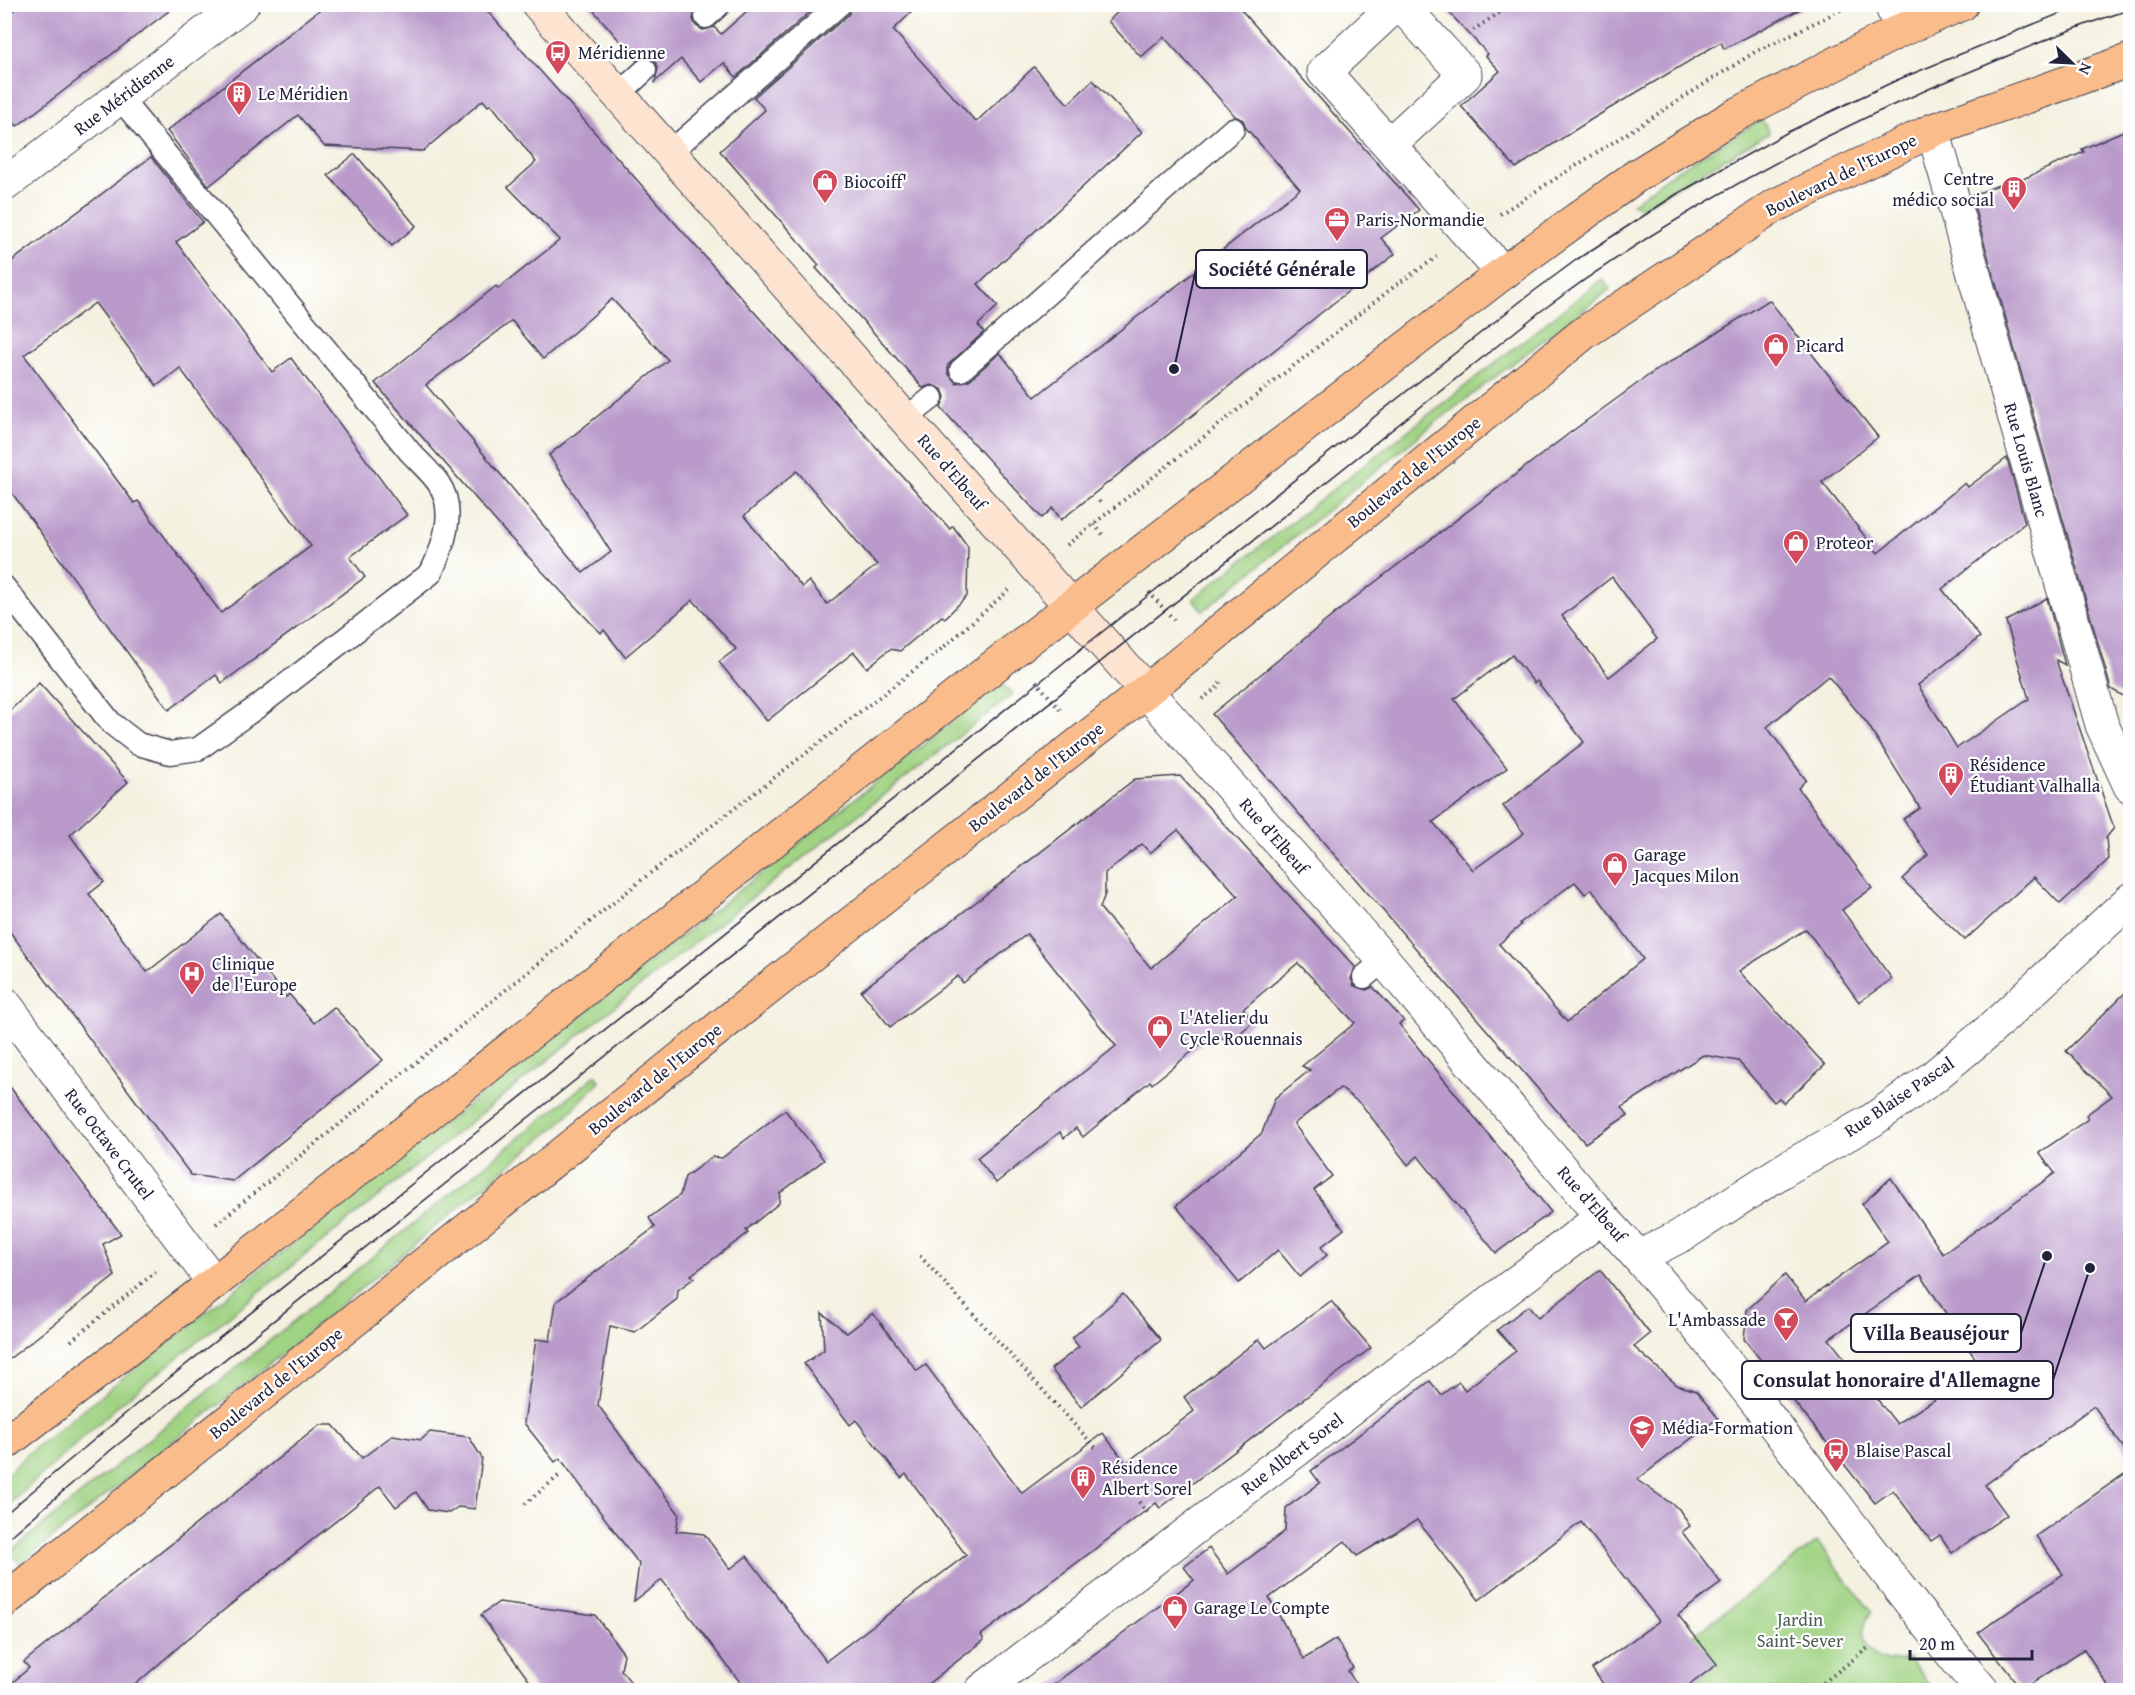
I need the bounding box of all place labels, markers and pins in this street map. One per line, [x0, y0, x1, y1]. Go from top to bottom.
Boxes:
bus stop icon: Méridienne [543, 38, 573, 76]
place label: Méridienne [578, 39, 665, 66]
building icon: Le Méridien [224, 79, 254, 117]
place label: Le Méridien [258, 80, 348, 107]
place label: Centre médico social [1892, 165, 1994, 213]
shop icon: Biocoiff' [810, 167, 840, 205]
place label: Biocoiff' [844, 168, 907, 195]
building icon: Centre médico social [1999, 174, 2029, 212]
office icon: Paris-Normandie [1322, 205, 1352, 243]
place label: Paris-Normandie [1356, 206, 1485, 233]
callout: Société Générale [1196, 250, 1367, 288]
shop icon: Picard [1761, 331, 1791, 369]
place label: Picard [1796, 332, 1844, 359]
shop icon: Proteor [1781, 528, 1811, 566]
place label: Proteor [1816, 529, 1874, 556]
place label: Résidence Étudiant Valhalla [1970, 751, 2101, 799]
building icon: Résidence Étudiant Valhalla [1936, 760, 1966, 798]
place label: Garage Jacques Milon [1632, 841, 1739, 889]
shop icon: Garage Jacques Milon [1600, 850, 1630, 888]
place label: Clinique de l'Europe [212, 950, 297, 998]
hospital icon: Clinique de l'Europe [177, 959, 207, 997]
place label: L'Atelier du Cycle Rouennais [1180, 1004, 1303, 1052]
shop icon: L'Atelier du Cycle Rouennais [1145, 1013, 1175, 1051]
bar icon: L'Ambassade [1771, 1305, 1801, 1343]
place label: L'Ambassade [1668, 1306, 1766, 1333]
callout: Villa Beauséjour [1851, 1314, 2021, 1352]
callout: Consulat honoraire d'Allemagne [1742, 1361, 2053, 1399]
school or university icon: Média-Formation [1627, 1413, 1657, 1451]
place label: Média-Formation [1662, 1414, 1793, 1441]
bus stop icon: Blaise Pascal [1821, 1436, 1851, 1474]
place label: Blaise Pascal [1856, 1437, 1951, 1464]
place label: Résidence Albert Sorel [1102, 1454, 1192, 1502]
building icon: Résidence Albert Sorel [1068, 1463, 1098, 1501]
shop icon: Garage Le Compte [1160, 1593, 1190, 1631]
place label: Garage Le Compte [1194, 1594, 1330, 1621]

